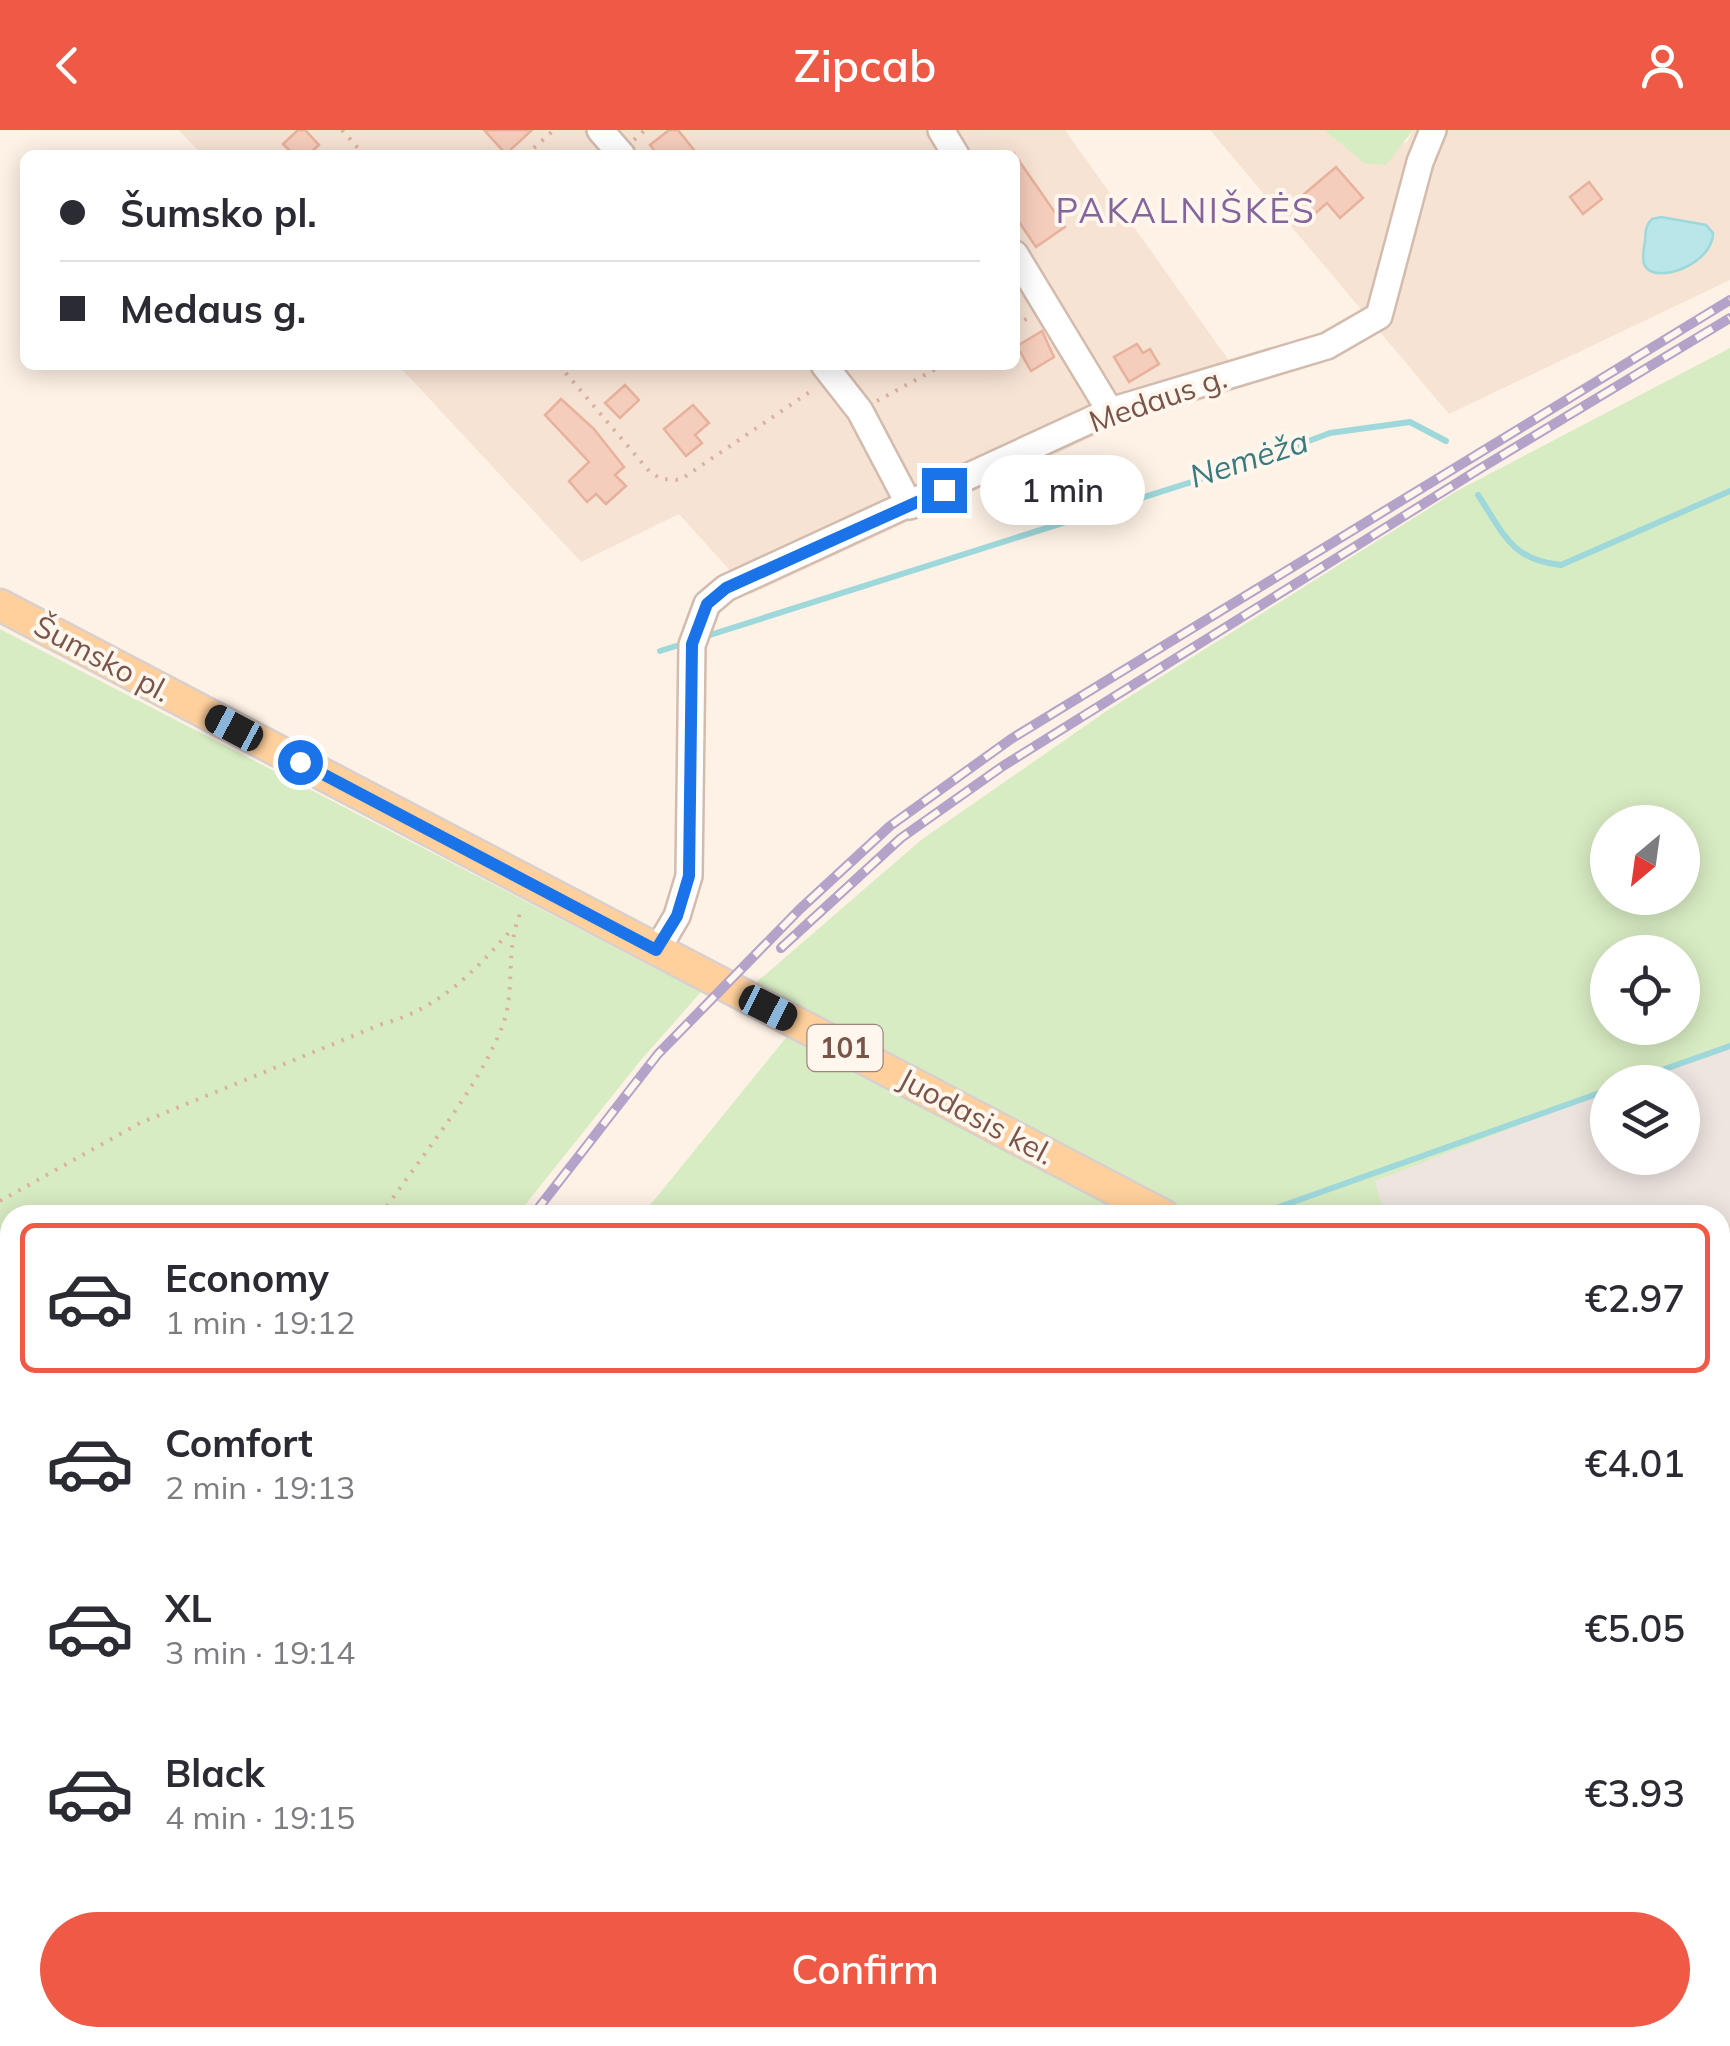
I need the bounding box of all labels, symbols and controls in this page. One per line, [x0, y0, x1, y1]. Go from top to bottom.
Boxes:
text: Zipcab [794, 37, 936, 93]
icon: back [40, 38, 95, 93]
icon: person [1635, 38, 1690, 93]
district label: PAKALNIŠKĖS [1056, 188, 1316, 232]
text: Šumsko pl. [120, 189, 317, 237]
text: Medaus g. [120, 285, 306, 333]
street label: Medaus g. [1084, 358, 1231, 440]
water label: Nemėža [1184, 420, 1313, 496]
callout: 1 min [979, 455, 1144, 525]
route end [922, 468, 967, 513]
text: 1 min [1021, 470, 1104, 510]
street label: Šumsko pl. [28, 606, 177, 710]
car [200, 701, 268, 755]
route start [278, 740, 323, 785]
north arrow [1590, 805, 1700, 915]
map controls [1590, 805, 1700, 1175]
button: locate [1590, 935, 1700, 1045]
car [734, 981, 802, 1035]
road number: 101 [808, 1025, 882, 1071]
street label: Juodasis kel. [892, 1059, 1061, 1173]
button: layers [1590, 1065, 1700, 1175]
icon: car [45, 1253, 135, 1343]
text: Economy [165, 1254, 329, 1302]
text: €2.97 [1585, 1274, 1685, 1322]
text: 1 min · 19:12 [165, 1302, 355, 1342]
icon: car [45, 1418, 135, 1508]
text: Comfort [165, 1419, 313, 1467]
text: €4.01 [1585, 1439, 1685, 1487]
text: 2 min · 19:13 [165, 1467, 355, 1507]
icon: car [45, 1583, 135, 1673]
text: XL [165, 1584, 212, 1632]
text: €5.05 [1585, 1604, 1685, 1652]
text: 3 min · 19:14 [165, 1632, 355, 1672]
icon: car [45, 1748, 135, 1838]
text: Black [165, 1749, 265, 1797]
text: €3.93 [1585, 1769, 1685, 1817]
text: 4 min · 19:15 [165, 1797, 355, 1837]
button: Confirm [40, 1912, 1690, 2027]

